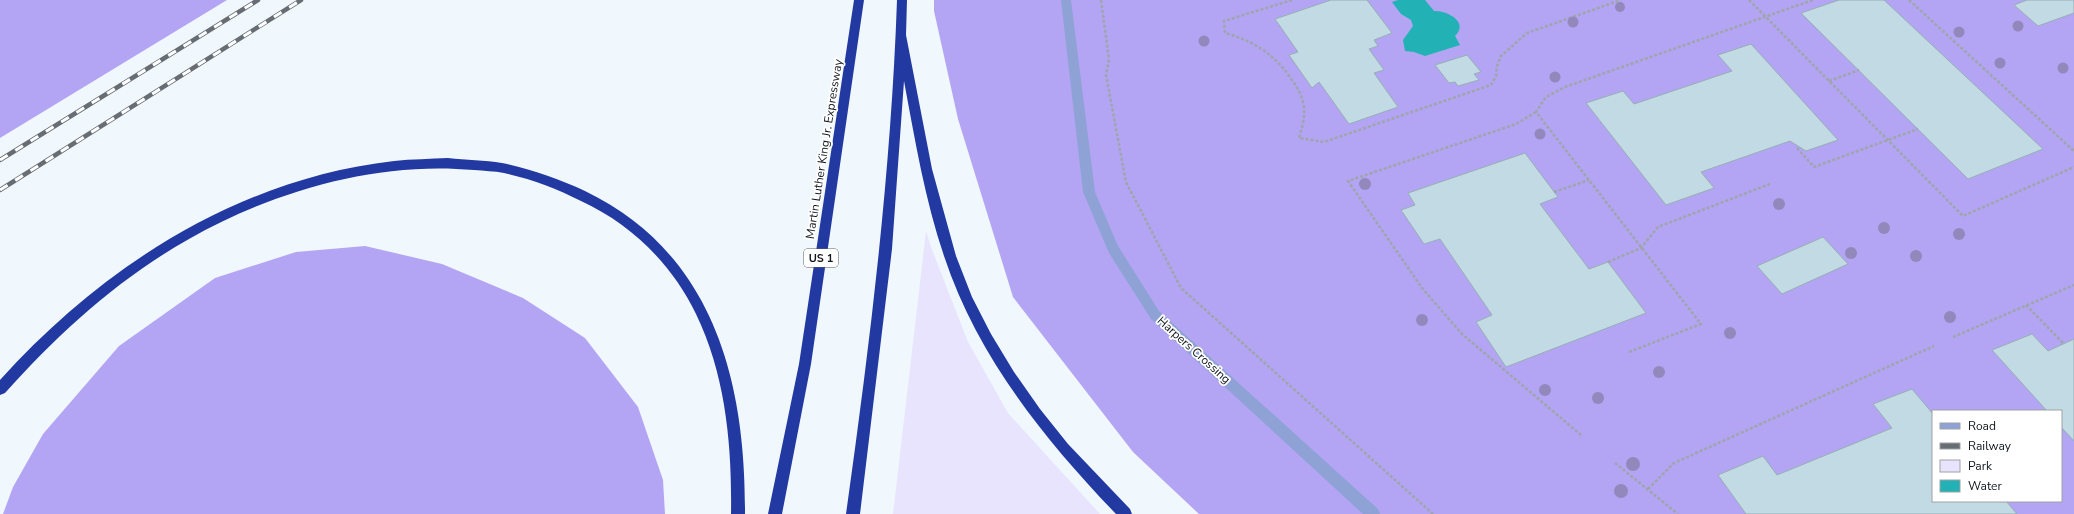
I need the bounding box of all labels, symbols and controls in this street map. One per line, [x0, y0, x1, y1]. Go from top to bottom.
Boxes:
street label: Martin Luther King Jr. Expressway [802, 57, 846, 240]
road number: US 1 [804, 249, 838, 267]
street label: Harpers Crossing [1154, 313, 1234, 387]
legend [1932, 410, 2062, 502]
text: Road [1968, 418, 1996, 434]
text: Railway [1968, 438, 2012, 454]
text: Park [1968, 458, 1993, 474]
text: Water [1968, 478, 2002, 494]

